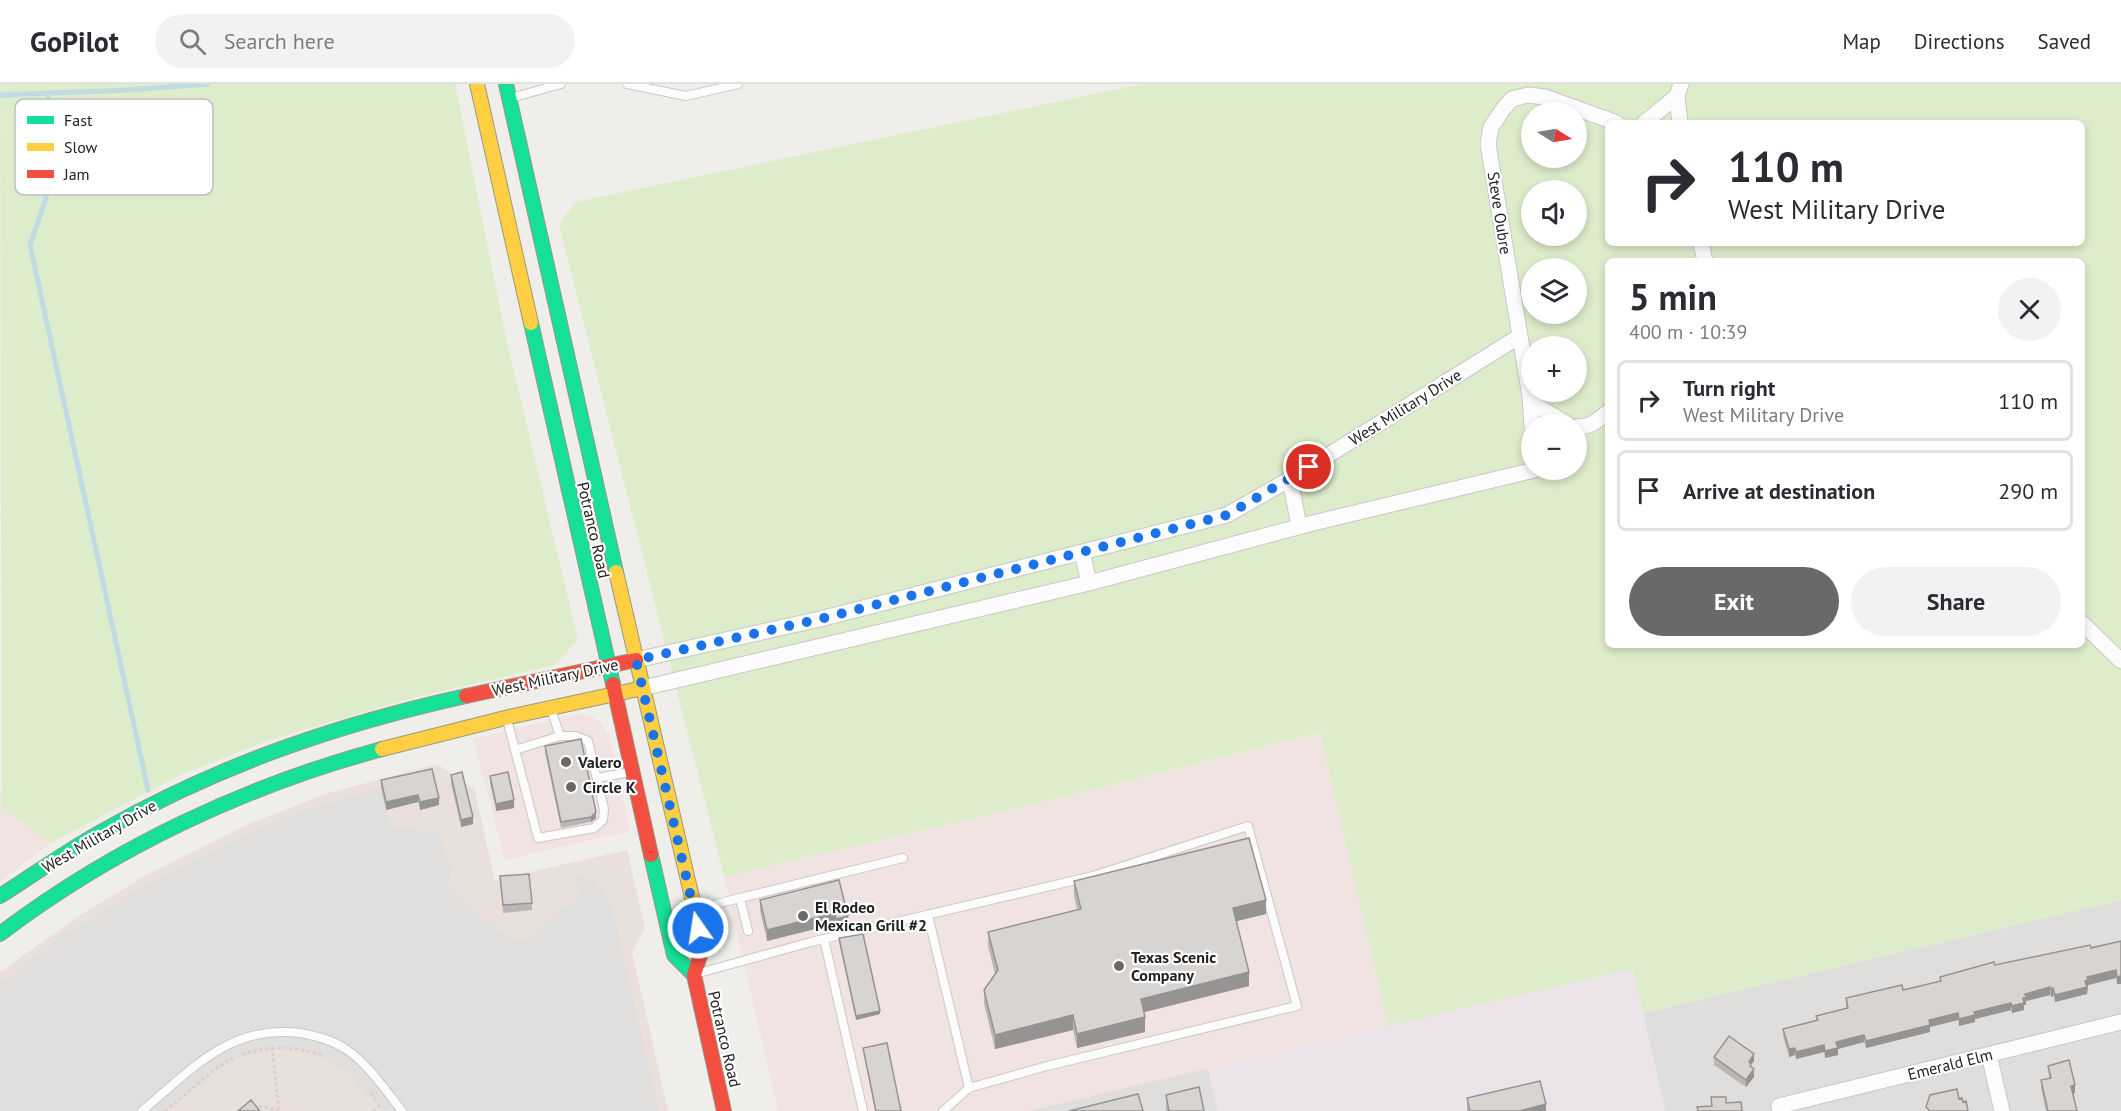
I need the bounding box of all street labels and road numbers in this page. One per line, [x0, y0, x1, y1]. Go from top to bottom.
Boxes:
street label: Steve Oubre [1484, 170, 1516, 256]
street label: West Military Drive [1345, 364, 1465, 450]
street label: Potranco Road [573, 480, 615, 580]
street label: West Military Drive [490, 654, 620, 700]
street label: West Military Drive [38, 795, 160, 877]
street label: Potranco Road [704, 989, 746, 1089]
street label: Emerald Elm [1905, 1044, 1995, 1084]

